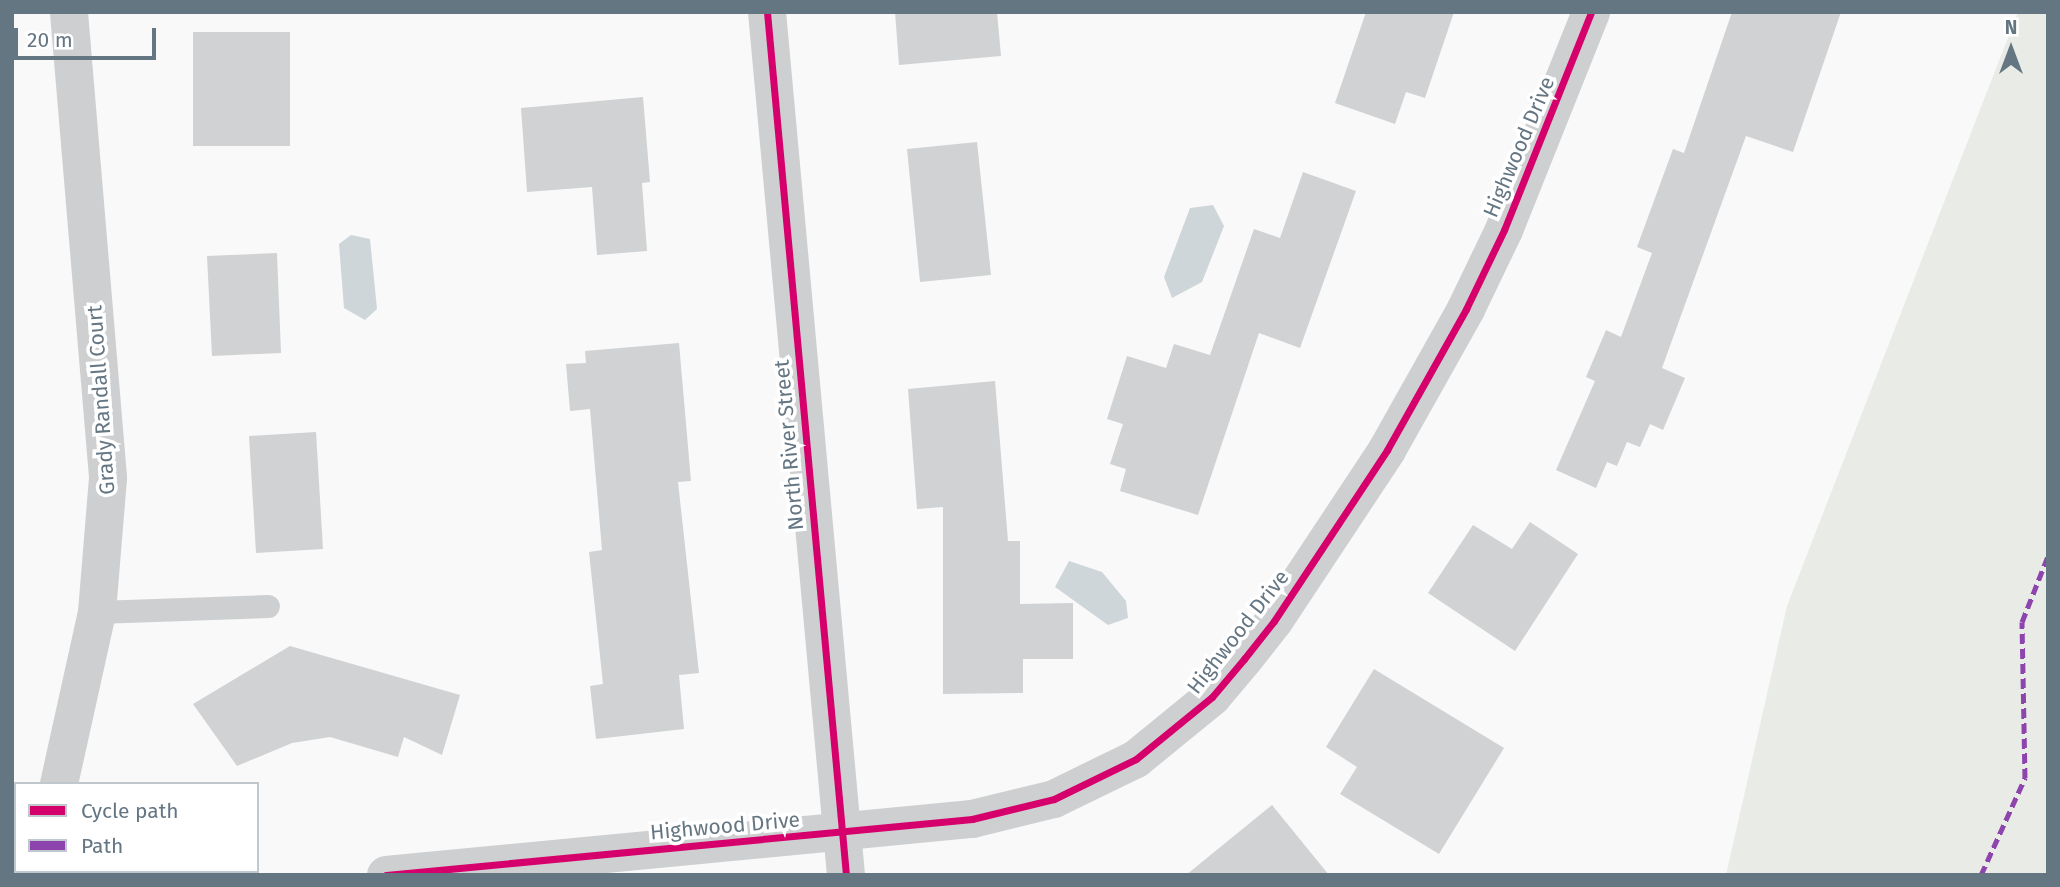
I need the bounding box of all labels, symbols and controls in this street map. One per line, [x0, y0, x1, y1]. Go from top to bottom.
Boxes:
scale bar [18, 14, 159, 58]
north arrow [1976, 14, 2046, 84]
text: N [2005, 16, 2017, 39]
text: 20 m [27, 27, 73, 53]
street label: Highwood Drive [1478, 73, 1560, 221]
street label: Grady Randall Court [82, 304, 120, 496]
street label: North River Street [769, 359, 809, 531]
street label: Highwood Drive [1182, 565, 1294, 699]
legend [14, 782, 259, 873]
text: Cycle path [81, 798, 179, 824]
street label: Highwood Drive [649, 807, 801, 845]
text: Path [81, 833, 123, 859]

